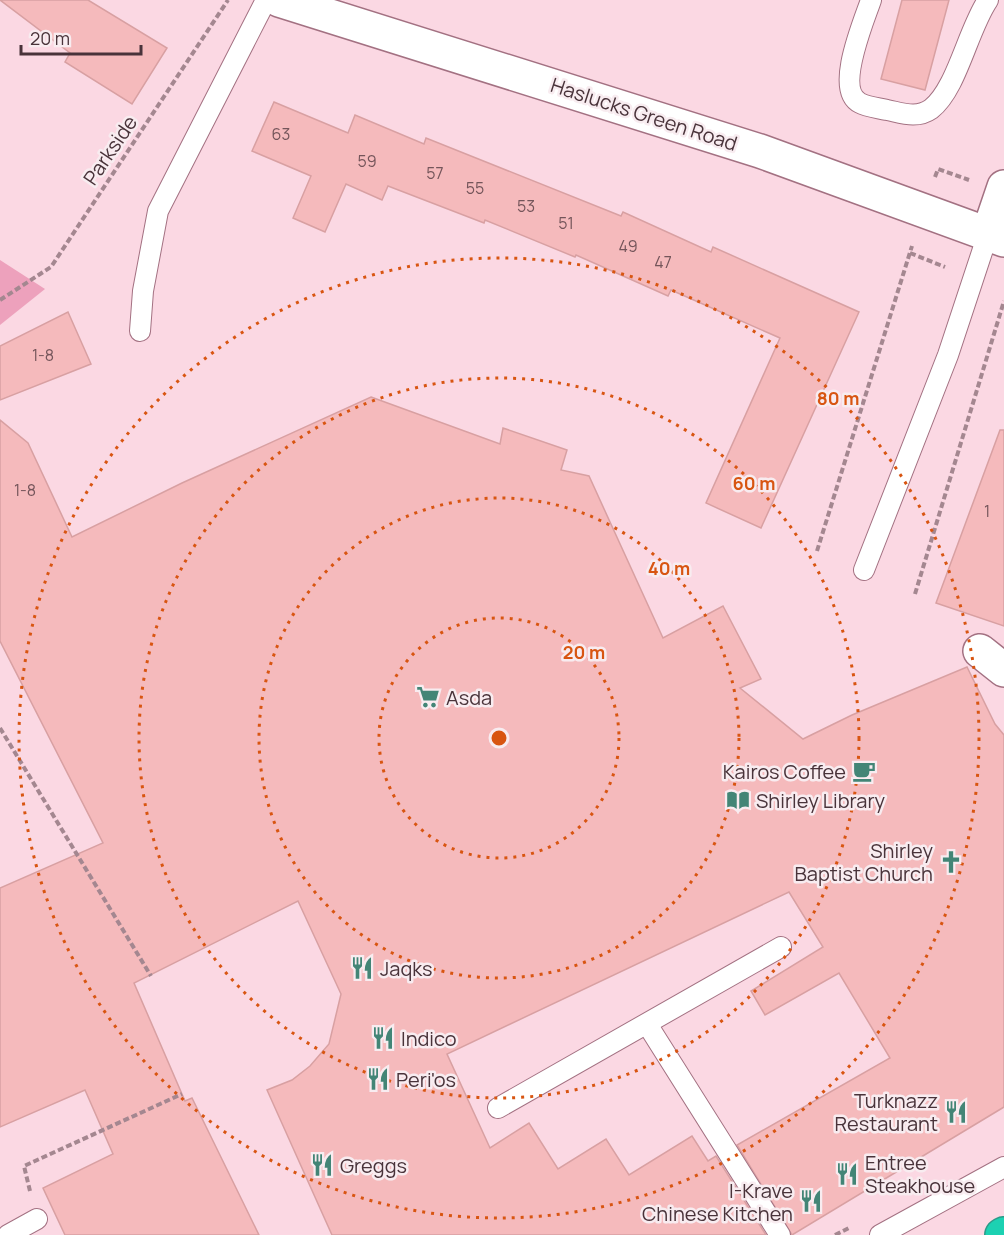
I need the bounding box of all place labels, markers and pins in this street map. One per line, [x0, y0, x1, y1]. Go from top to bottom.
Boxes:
supermarket icon: Asda [415, 684, 441, 710]
place label: Asda [446, 684, 492, 711]
centre of rings [489, 728, 509, 748]
place label: Kairos Coffee [723, 758, 846, 785]
cafe icon: Kairos Coffee [851, 758, 877, 784]
library icon: Shirley Library [725, 787, 751, 813]
place label: Shirley Library [756, 787, 886, 814]
place label: Shirley Baptist Church [795, 837, 933, 887]
church icon: Shirley Baptist Church [938, 849, 964, 875]
restaurant icon: Jaqks [349, 955, 375, 981]
place label: Jaqks [380, 955, 432, 982]
restaurant icon: Indico [370, 1025, 396, 1051]
place label: Indico [401, 1025, 457, 1052]
restaurant icon: Peri'os [365, 1066, 391, 1092]
place label: Peri'os [396, 1066, 456, 1093]
place label: Turknazz Restaurant [834, 1087, 938, 1137]
restaurant icon: Turknazz Restaurant [943, 1099, 969, 1125]
place label: Entree Steakhouse [865, 1149, 975, 1199]
restaurant icon: Greggs [309, 1152, 335, 1178]
place label: Greggs [340, 1152, 407, 1179]
restaurant icon: Entree Steakhouse [834, 1161, 860, 1187]
place label: I-Krave Chinese Kitchen [642, 1177, 793, 1227]
restaurant icon: I-Krave Chinese Kitchen [798, 1188, 824, 1214]

